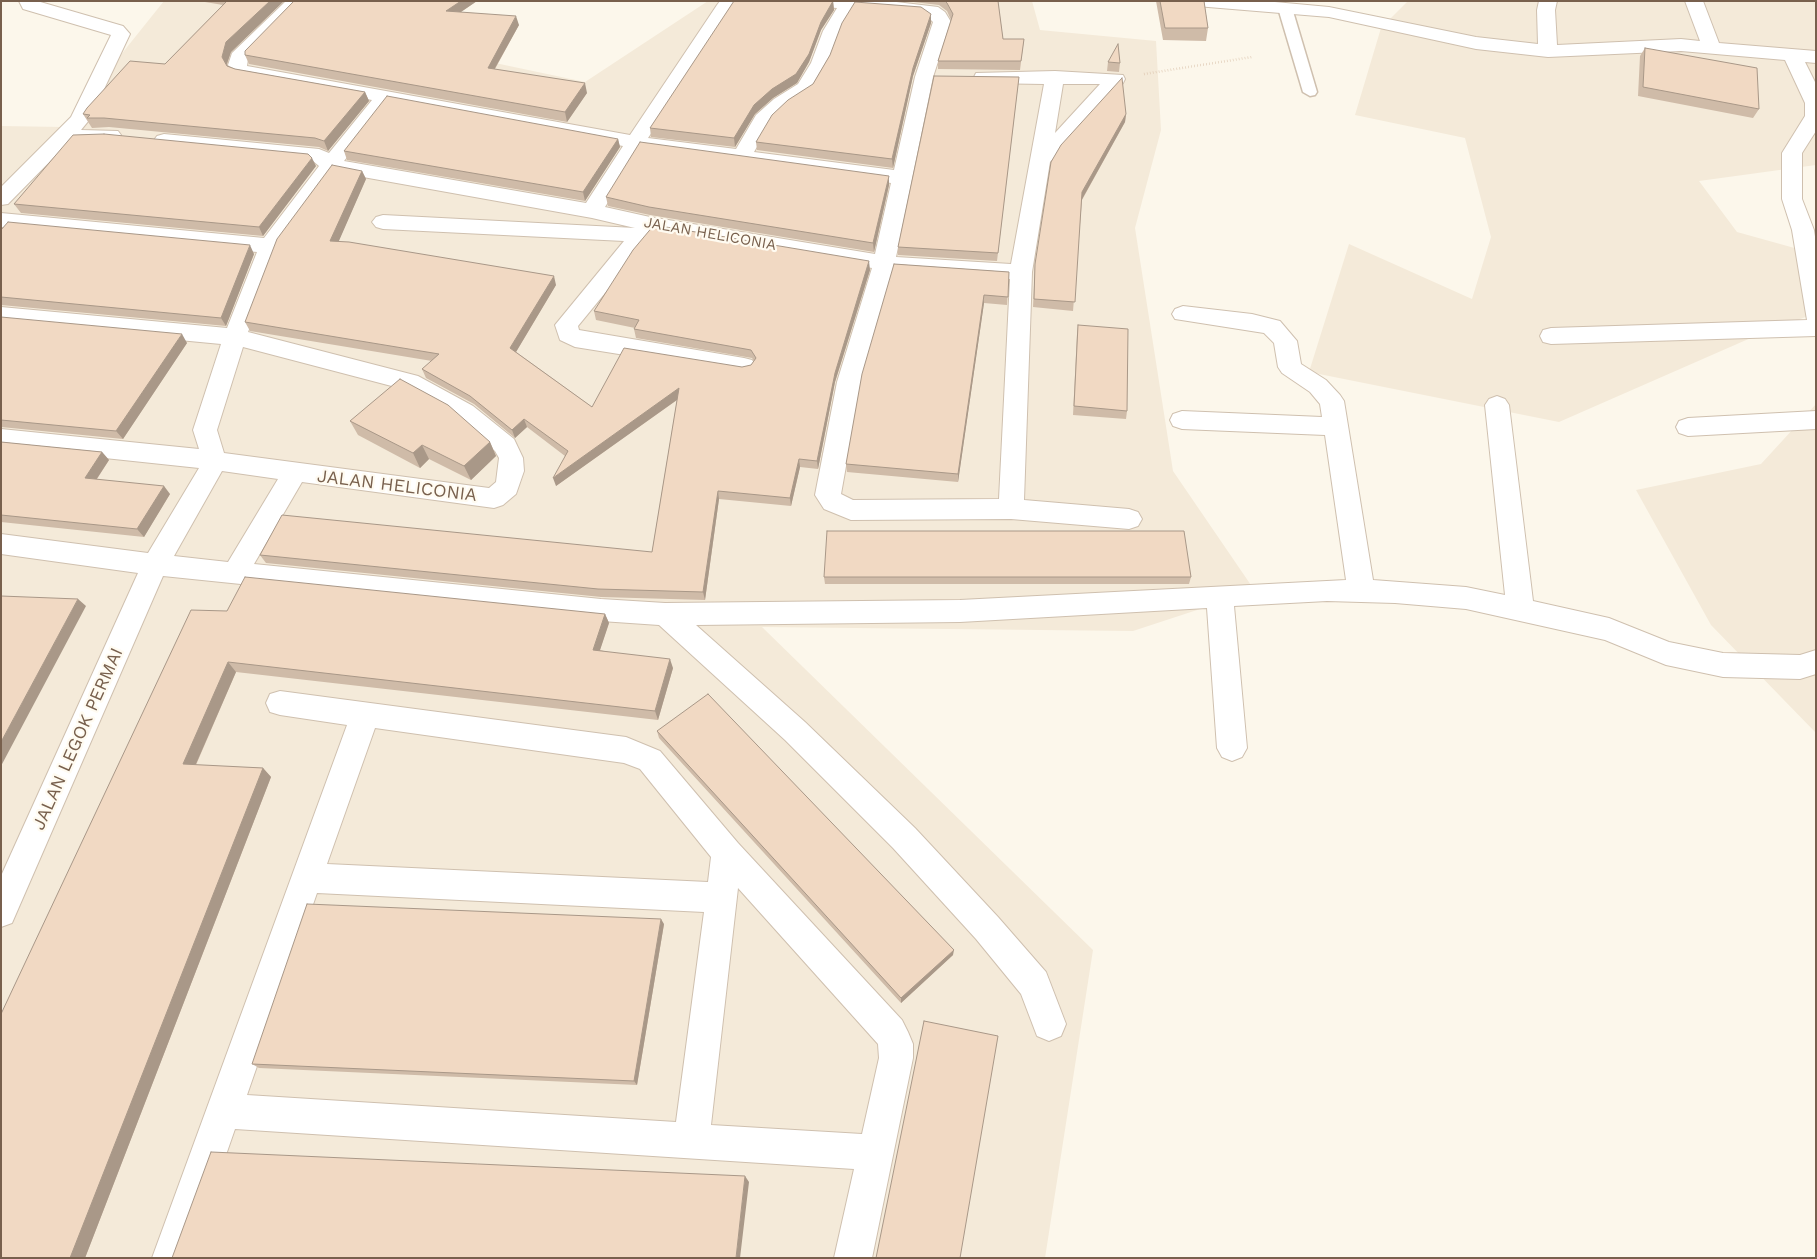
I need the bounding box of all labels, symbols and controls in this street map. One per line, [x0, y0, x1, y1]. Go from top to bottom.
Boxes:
street label: JALAN HELICONIA [643, 214, 777, 254]
street label: JALAN HELICONIA [316, 465, 478, 507]
street label: JALAN LEGOK PERMAI [28, 645, 128, 833]

